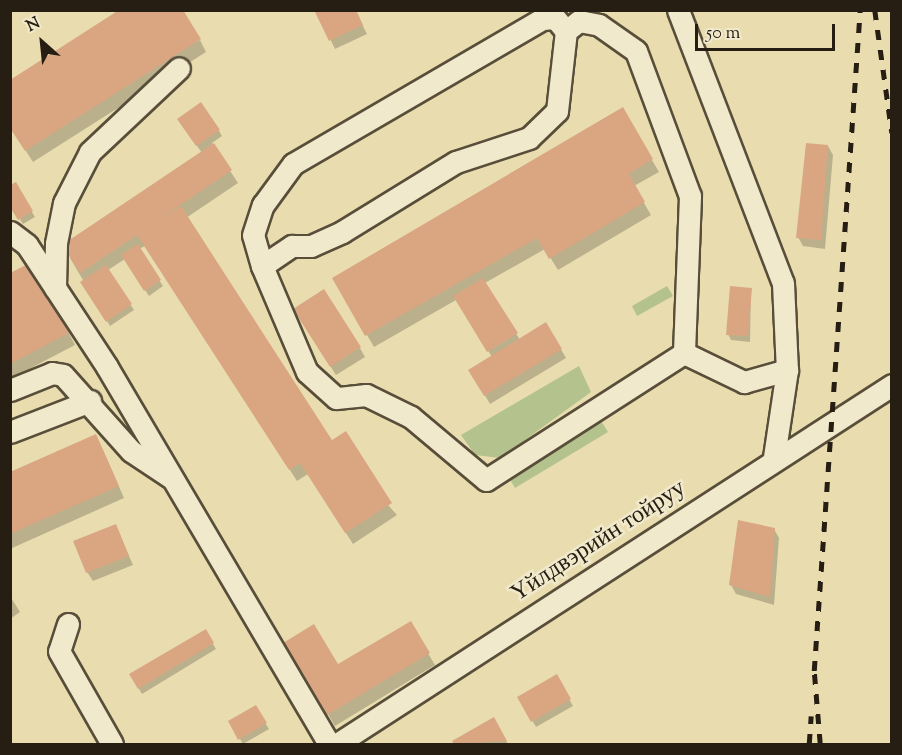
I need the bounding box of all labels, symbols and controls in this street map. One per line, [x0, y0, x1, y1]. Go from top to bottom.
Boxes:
north arrow [12, 12, 72, 72]
text: N [23, 12, 45, 39]
scale bar [698, 12, 838, 50]
text: 50 m [706, 21, 740, 47]
street label: Үйлдвэрийн тойруу [506, 475, 692, 609]

